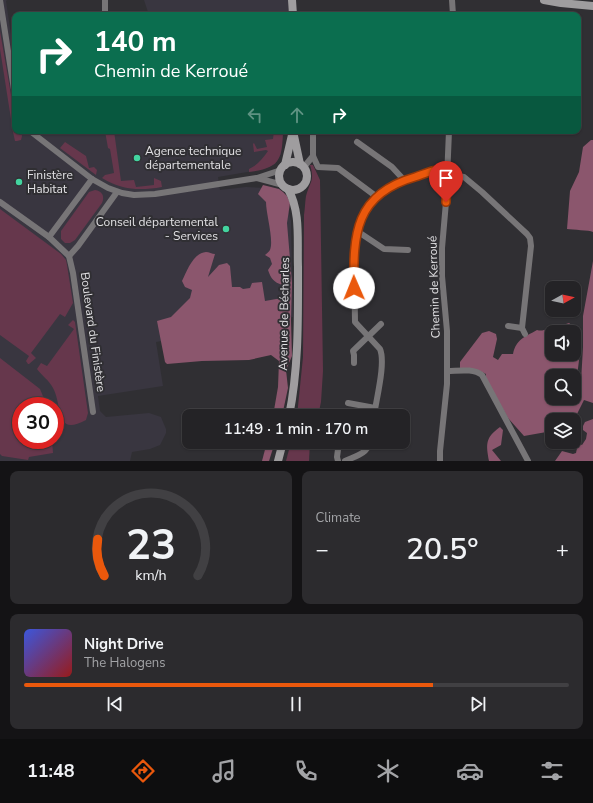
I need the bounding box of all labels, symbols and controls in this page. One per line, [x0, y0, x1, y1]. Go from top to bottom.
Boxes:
text: 140 m [94, 23, 177, 61]
icon: right [28, 28, 80, 80]
text: Chemin de Kerroué [94, 59, 248, 83]
icon: left [244, 104, 266, 126]
icon: ahead [286, 104, 308, 126]
icon: right [328, 104, 350, 126]
place label: Agence technique départementale [145, 143, 241, 173]
marker: Agence technique départementale [132, 153, 142, 163]
pin [429, 161, 463, 202]
place label: Finistère Habitat [27, 167, 73, 197]
icon: arrive [435, 167, 457, 189]
marker: Finistère Habitat [14, 177, 24, 187]
place label: Conseil départemental - Services [96, 214, 218, 244]
marker: Conseil départemental - Services [221, 224, 231, 234]
street label: Chemin de Kerroué [424, 235, 444, 339]
street label: Avenue de Bécharles [275, 257, 293, 371]
position arrow [333, 267, 375, 309]
street label: Boulevard du Finistère [77, 271, 109, 393]
north arrow [545, 281, 581, 317]
map controls [545, 281, 581, 449]
button: sound [545, 325, 581, 361]
button: search [545, 369, 581, 405]
speed limit sign: 30 [12, 397, 64, 449]
button: layers [545, 413, 581, 449]
text: 11:49 · 1 min · 170 m [224, 419, 368, 439]
text: Climate [316, 509, 361, 527]
text: 23 [126, 516, 176, 573]
text: 20.5° [406, 529, 478, 570]
text: − [316, 535, 329, 565]
text: + [556, 535, 569, 565]
text: km/h [135, 565, 166, 584]
text: Night Drive [84, 634, 164, 654]
text: The Halogens [84, 654, 165, 672]
icon: previous [104, 693, 126, 715]
icon: pause [285, 693, 307, 715]
icon: next [467, 693, 489, 715]
icon: directions [129, 757, 157, 785]
icon: music [210, 757, 238, 785]
icon: phone [292, 757, 320, 785]
icon: climate [374, 757, 402, 785]
icon: car [456, 757, 484, 785]
icon: filters [538, 757, 566, 785]
text: 11:48 [27, 759, 75, 783]

